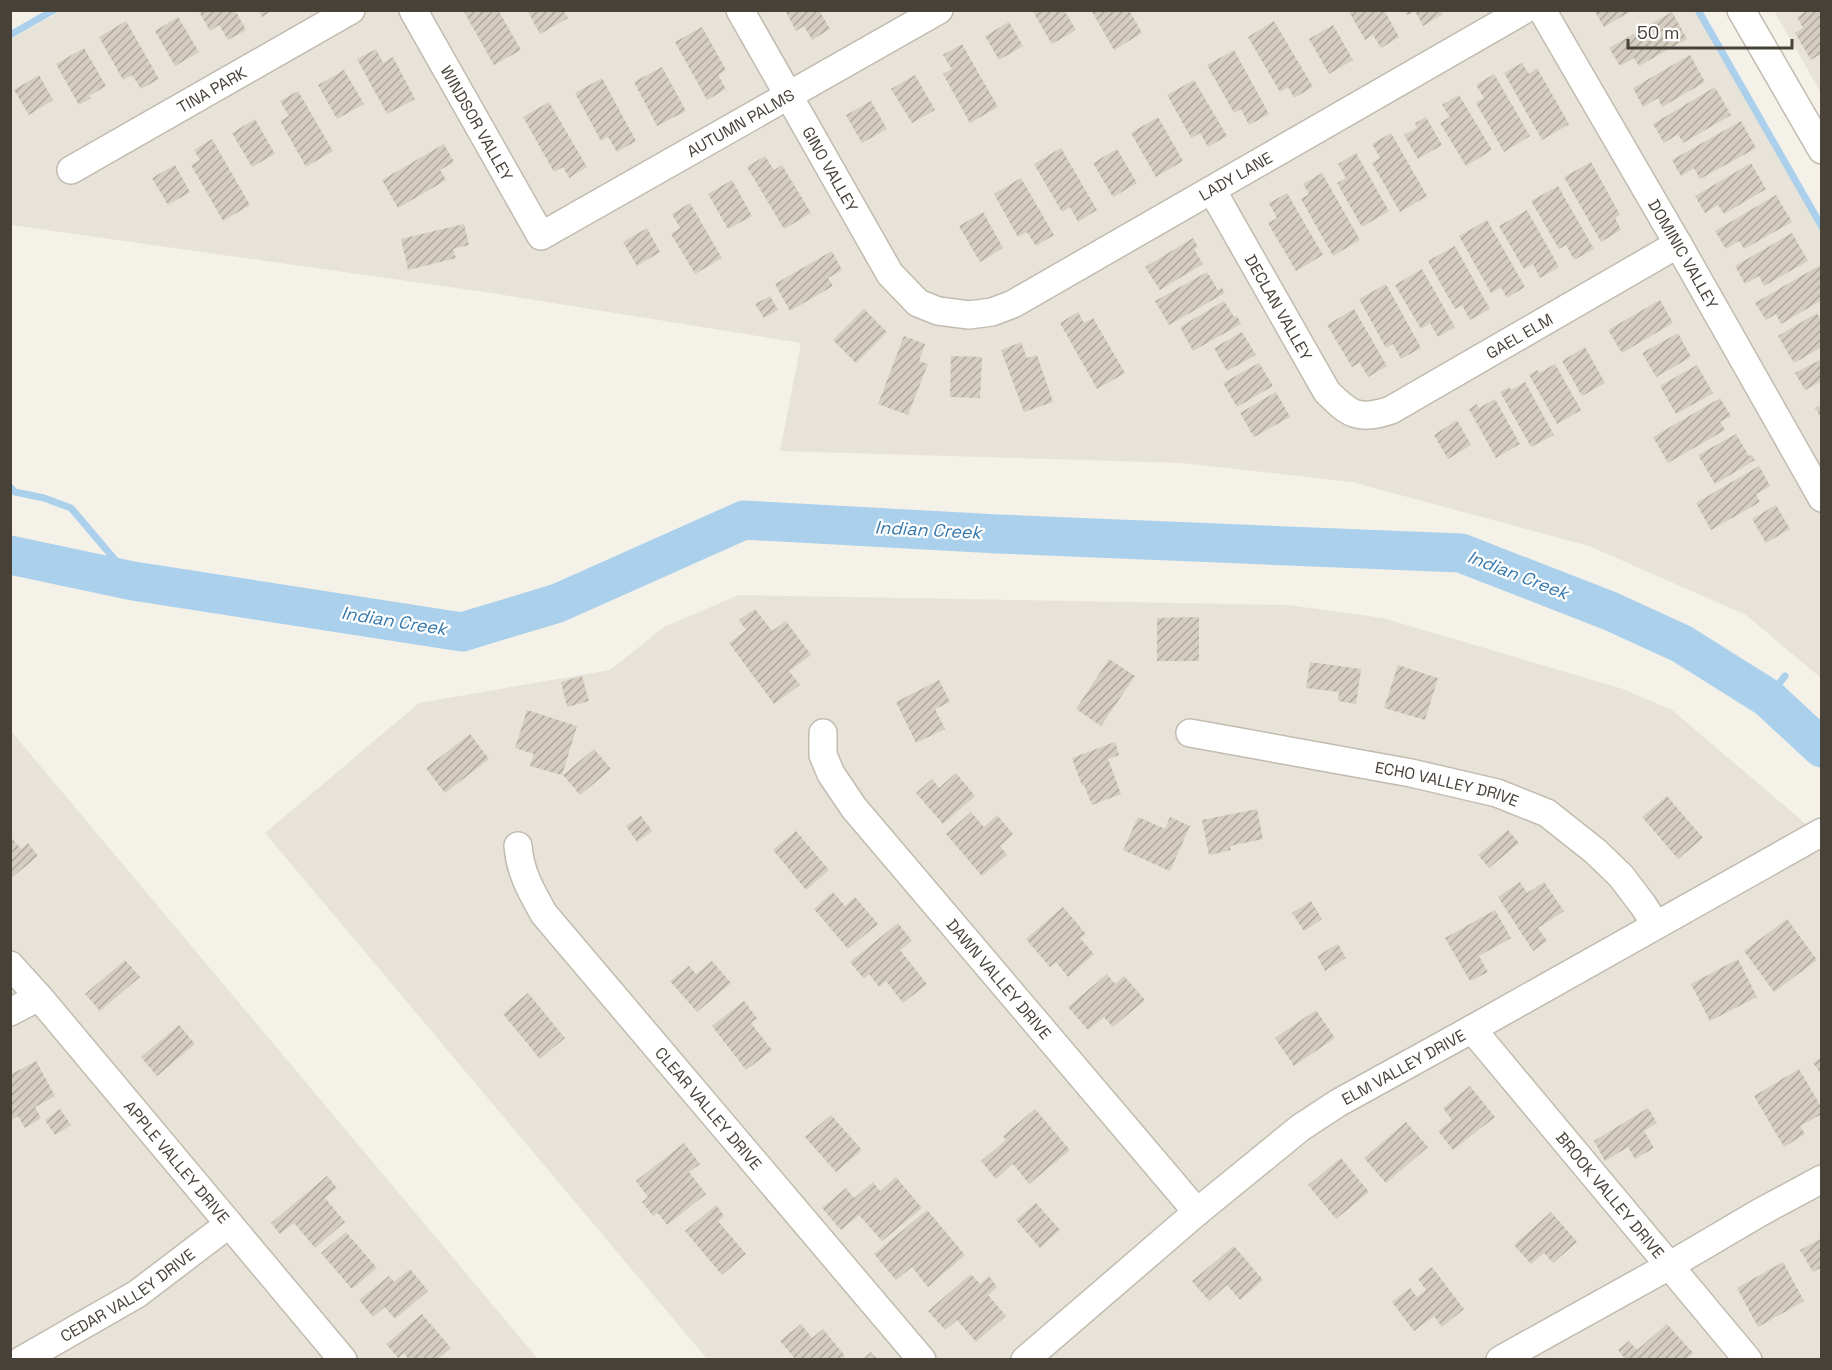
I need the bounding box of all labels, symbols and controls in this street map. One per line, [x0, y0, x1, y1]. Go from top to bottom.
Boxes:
scale bar [1628, 12, 1792, 50]
text: 50 m [1637, 21, 1679, 44]
street label: TINA PARK [173, 62, 251, 118]
street label: WINDSOR VALLEY [436, 62, 518, 185]
street label: AUTUMN PALMS [683, 84, 798, 162]
street label: GINO VALLEY [797, 123, 863, 216]
street label: LADY LANE [1195, 147, 1276, 206]
street label: DOMINIC VALLEY [1643, 196, 1723, 313]
street label: DECLAN VALLEY [1240, 251, 1317, 365]
street label: GAEL ELM [1482, 309, 1557, 364]
water label: Indian Creek [874, 515, 984, 544]
water label: Indian Creek [1464, 545, 1574, 605]
water label: Indian Creek [340, 601, 451, 641]
street label: ECHO VALLEY DRIVE [1373, 757, 1522, 812]
street label: DAWN VALLEY DRIVE [942, 915, 1056, 1044]
street label: ELM VALLEY DRIVE [1338, 1025, 1469, 1110]
street label: CLEAR VALLEY DRIVE [650, 1043, 766, 1174]
street label: APPLE VALLEY DRIVE [119, 1096, 234, 1228]
street label: BROOK VALLEY DRIVE [1551, 1128, 1669, 1263]
street label: CEDAR VALLEY DRIVE [57, 1244, 199, 1347]

